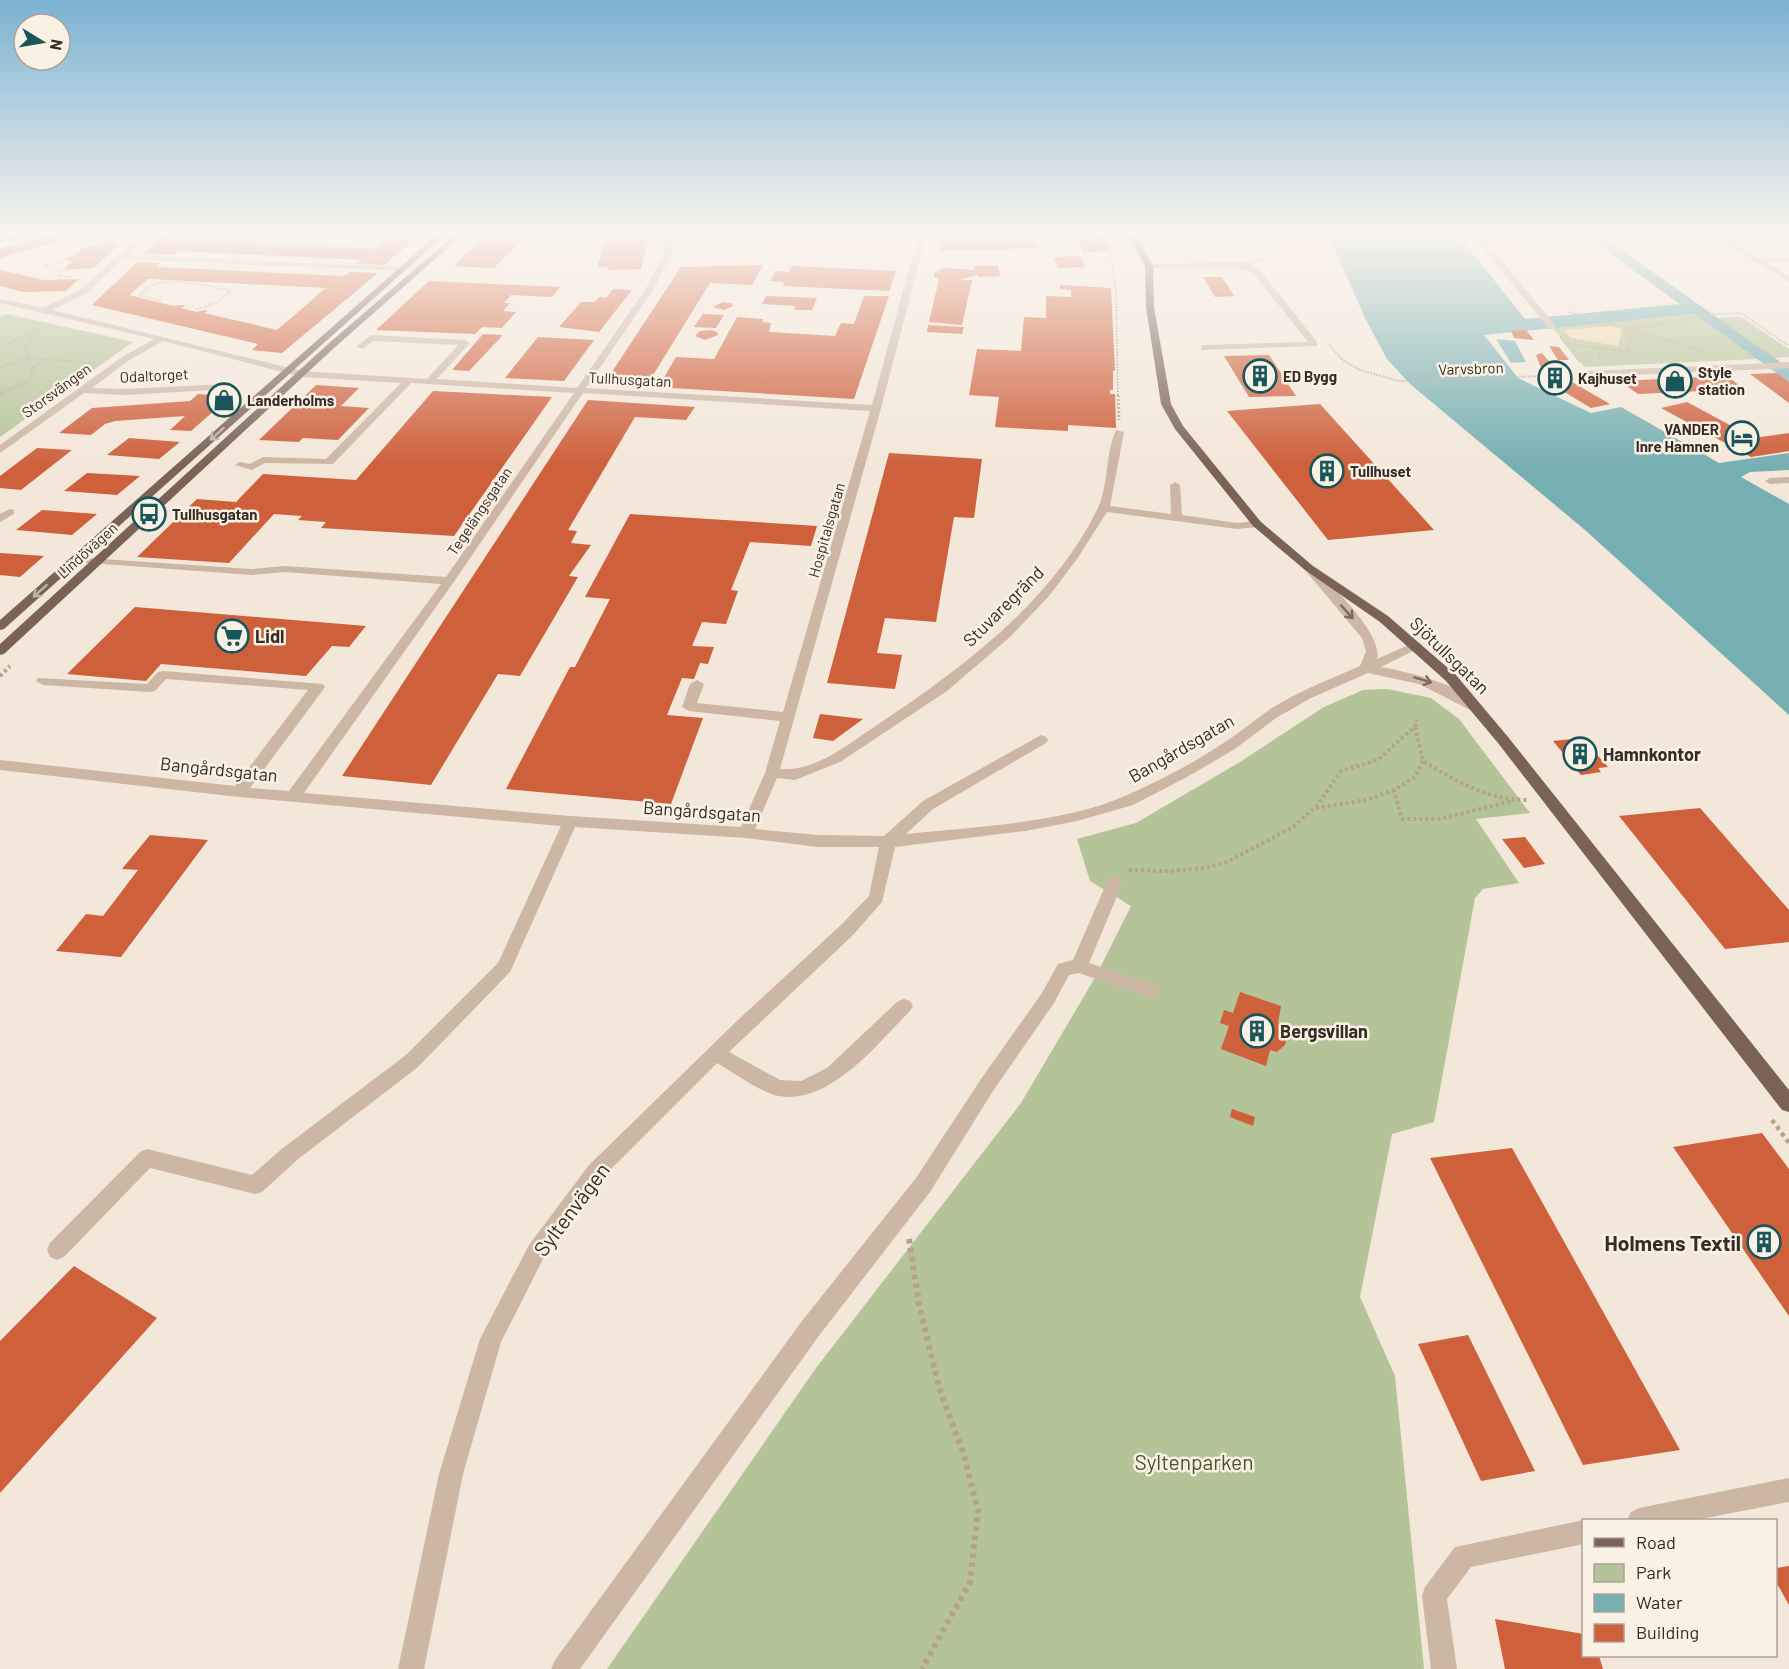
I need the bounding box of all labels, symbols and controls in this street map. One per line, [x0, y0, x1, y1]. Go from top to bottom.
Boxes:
north arrow [12, 12, 72, 72]
text: N [47, 38, 68, 52]
building icon: ED Bygg [1242, 358, 1278, 394]
street label: Varvsbron [1438, 358, 1504, 378]
street label: Storsvängen [18, 359, 94, 421]
building icon: Kajhuset [1537, 360, 1573, 396]
shop icon: Style station [1657, 363, 1693, 399]
place label: Style station [1698, 363, 1745, 398]
street label: Odaltorget [119, 364, 189, 386]
place label: ED Bygg [1283, 367, 1337, 385]
street label: Tullhusgatan [588, 368, 672, 390]
place label: Kajhuset [1578, 369, 1637, 387]
shop icon: Landerholms [206, 382, 242, 418]
place label: Landerholms [247, 391, 335, 409]
place label: VANDER Inre Hamnen [1636, 420, 1719, 455]
hotel icon: VANDER Inre Hamnen [1724, 420, 1760, 456]
one-way arrow [210, 427, 225, 441]
building icon: Tullhuset [1309, 453, 1345, 489]
place label: Tullhuset [1350, 462, 1412, 480]
street label: Tegelängsgatan [443, 463, 515, 559]
street label: Hospitalsgatan [804, 480, 848, 580]
bus stop icon: Tullhusgatan [131, 496, 167, 532]
place label: Tullhusgatan [172, 505, 257, 523]
street label: Lindövägen [53, 518, 121, 582]
street label: Stuvaregränd [958, 561, 1048, 651]
one-way arrow [33, 584, 48, 598]
one-way arrow [1340, 604, 1354, 619]
street label: Sjötullsgatan [1406, 612, 1494, 698]
supermarket icon: Lidl [214, 618, 250, 654]
place label: Lidl [255, 625, 284, 647]
one-way arrow [1413, 675, 1432, 686]
street label: Bangårdsgatan [1124, 709, 1238, 787]
building icon: Hamnkontor [1562, 736, 1598, 772]
place label: Hamnkontor [1603, 743, 1701, 765]
street label: Bangårdsgatan [159, 752, 279, 786]
street label: Bangårdsgatan [642, 796, 762, 826]
building icon: Bergsvillan [1239, 1013, 1275, 1049]
place label: Bergsvillan [1280, 1020, 1368, 1042]
street label: Syltenvägen [528, 1157, 614, 1261]
building icon: Holmens Textil [1746, 1224, 1782, 1260]
place label: Holmens Textil [1605, 1230, 1741, 1255]
park label: Syltenparken [1134, 1449, 1254, 1474]
legend [1582, 1519, 1777, 1657]
text: Road [1636, 1531, 1676, 1553]
text: Park [1636, 1561, 1671, 1583]
text: Water [1636, 1591, 1683, 1613]
text: Building [1636, 1621, 1699, 1643]

